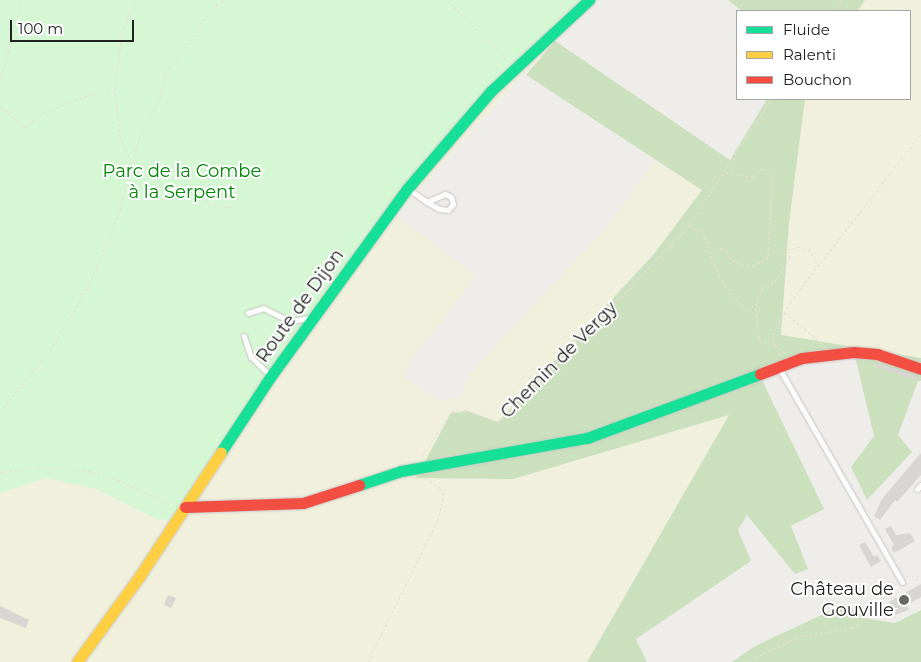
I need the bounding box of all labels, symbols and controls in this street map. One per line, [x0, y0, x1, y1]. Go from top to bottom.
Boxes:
scale bar [12, 10, 136, 42]
legend [736, 10, 911, 100]
text: 100 m [18, 19, 63, 38]
text: Fluide [783, 20, 830, 39]
text: Ralenti [783, 45, 836, 64]
text: Bouchon [783, 70, 852, 89]
park label: Parc de la Combe à la Serpent [103, 161, 261, 203]
street label: Route de Dijon [252, 245, 348, 367]
street label: Chemin de Vergy [496, 297, 622, 423]
place label: Château de Gouville [790, 579, 894, 622]
marker: Château de Gouville [898, 594, 910, 606]

